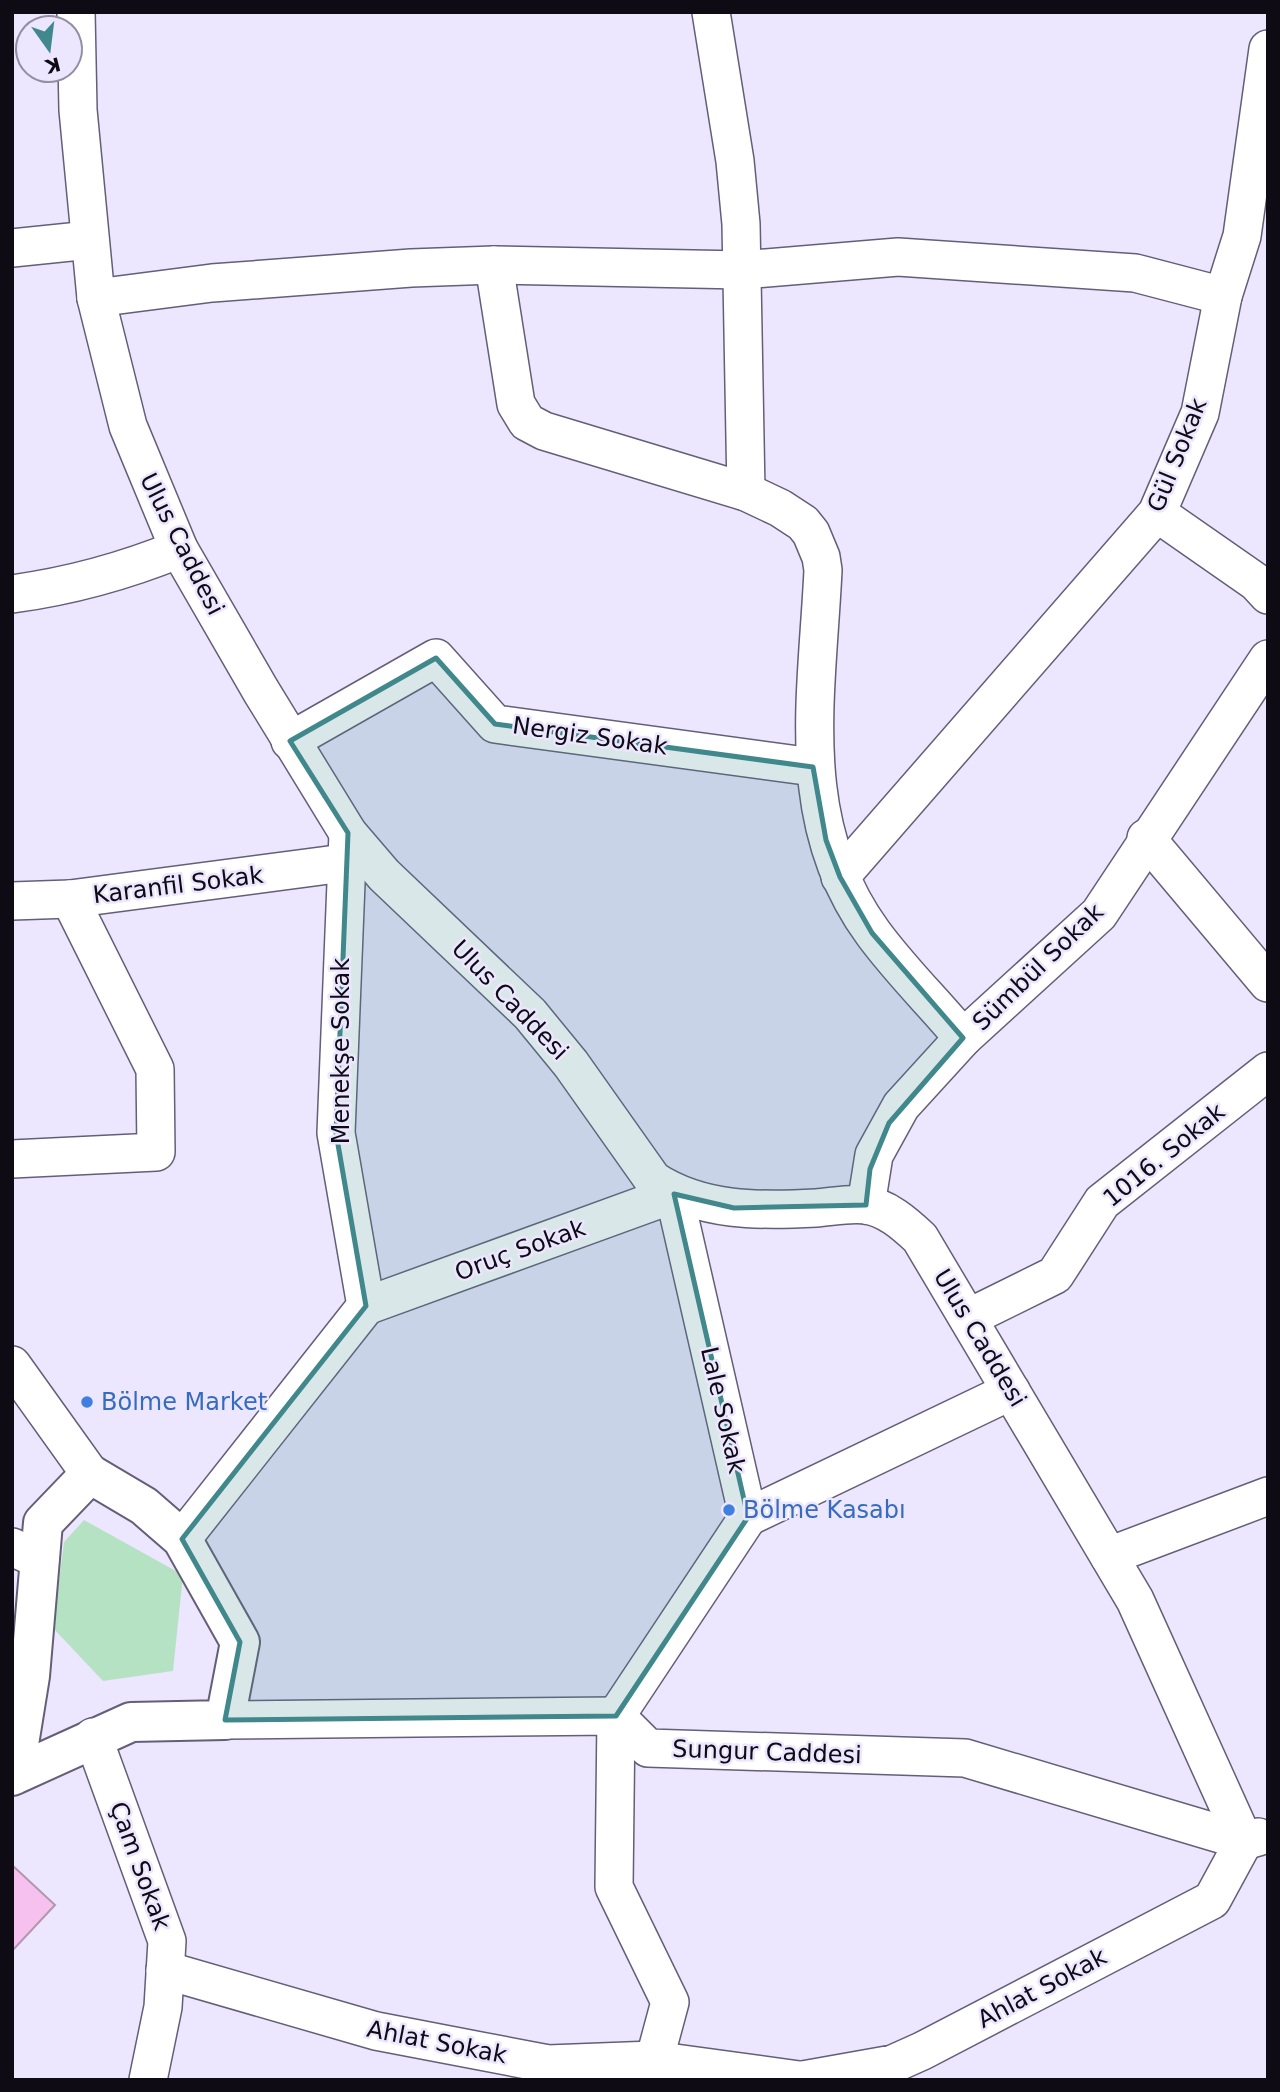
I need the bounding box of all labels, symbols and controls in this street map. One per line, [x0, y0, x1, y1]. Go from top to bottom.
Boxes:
north arrow [14, 14, 84, 84]
text: K [42, 53, 63, 78]
street label: Gül Sokak [1142, 394, 1213, 516]
street label: Ulus Caddesi [134, 468, 230, 620]
street label: Nergiz Sokak [511, 711, 669, 761]
street label: Karanfil Sokak [91, 861, 265, 909]
street label: Sümbül Sokak [967, 898, 1109, 1036]
street label: Ulus Caddesi [446, 934, 574, 1066]
street label: Menekşe Sokak [327, 958, 355, 1144]
street label: 1016. Sokak [1098, 1097, 1231, 1213]
street label: Oruç Sokak [451, 1213, 589, 1287]
street label: Ulus Caddesi [928, 1264, 1032, 1412]
street label: Lale Sokak [695, 1344, 751, 1476]
place label: Bölme Market [101, 1388, 267, 1416]
marker: Bölme Market [79, 1394, 95, 1410]
place label: Bölme Kasabı [743, 1496, 906, 1524]
marker: Bölme Kasabı [721, 1502, 737, 1518]
street label: Sungur Caddesi [672, 1735, 862, 1769]
street label: Çam Sokak [104, 1798, 176, 1934]
street label: Ahlat Sokak [973, 1942, 1111, 2034]
street label: Ahlat Sokak [365, 2015, 509, 2069]

